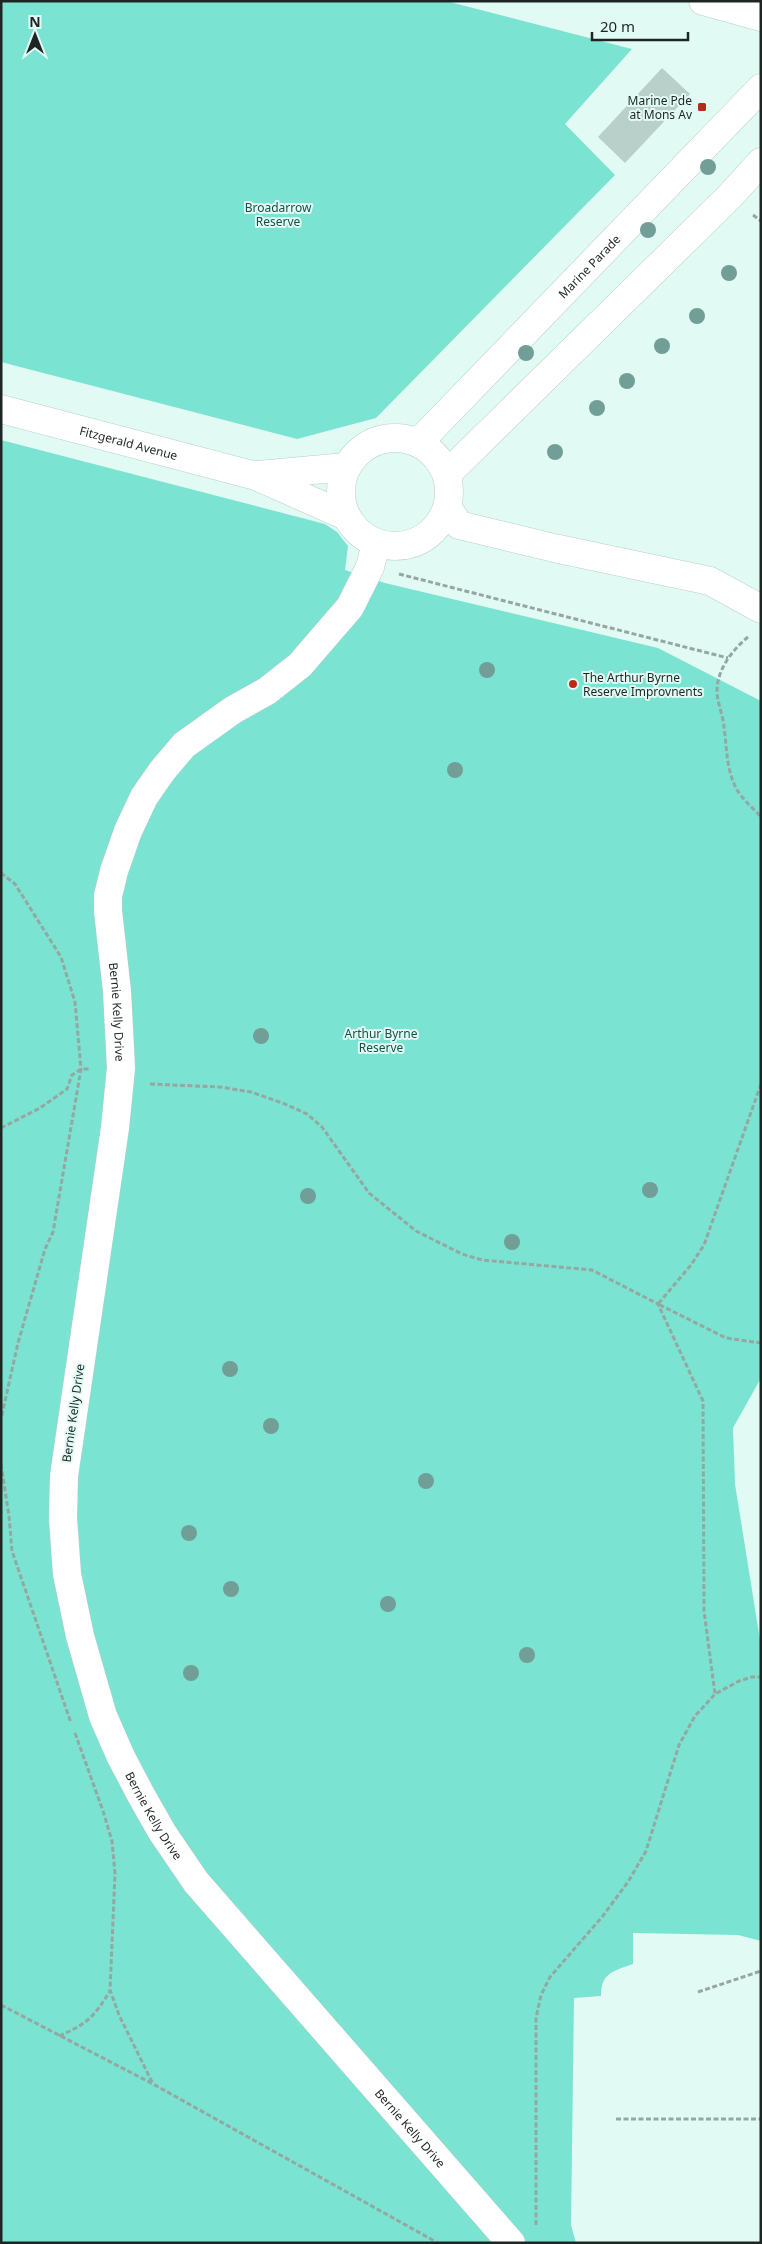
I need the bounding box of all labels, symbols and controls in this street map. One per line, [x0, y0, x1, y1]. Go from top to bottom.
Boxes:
north arrow [10, 10, 60, 60]
scale bar [592, 10, 688, 42]
text: N [29, 12, 41, 31]
text: 20 m [600, 16, 635, 36]
place label: Marine Pde at Mons Av [628, 92, 693, 123]
marker: Marine Pde at Mons Av [696, 101, 708, 113]
park label: Broadarrow Reserve [245, 199, 312, 230]
street label: Marine Parade [554, 230, 624, 302]
street label: Fitzgerald Avenue [78, 422, 180, 464]
place label: The Arthur Byrne Reserve Improvnents [583, 669, 703, 700]
marker: The Arthur Byrne Reserve Improvnents [567, 678, 579, 690]
street label: Bernie Kelly Drive [105, 961, 129, 1062]
park label: Arthur Byrne Reserve [345, 1025, 418, 1056]
street label: Bernie Kelly Drive [58, 1362, 88, 1463]
street label: Bernie Kelly Drive [122, 1769, 187, 1863]
street label: Bernie Kelly Drive [371, 2085, 450, 2171]

